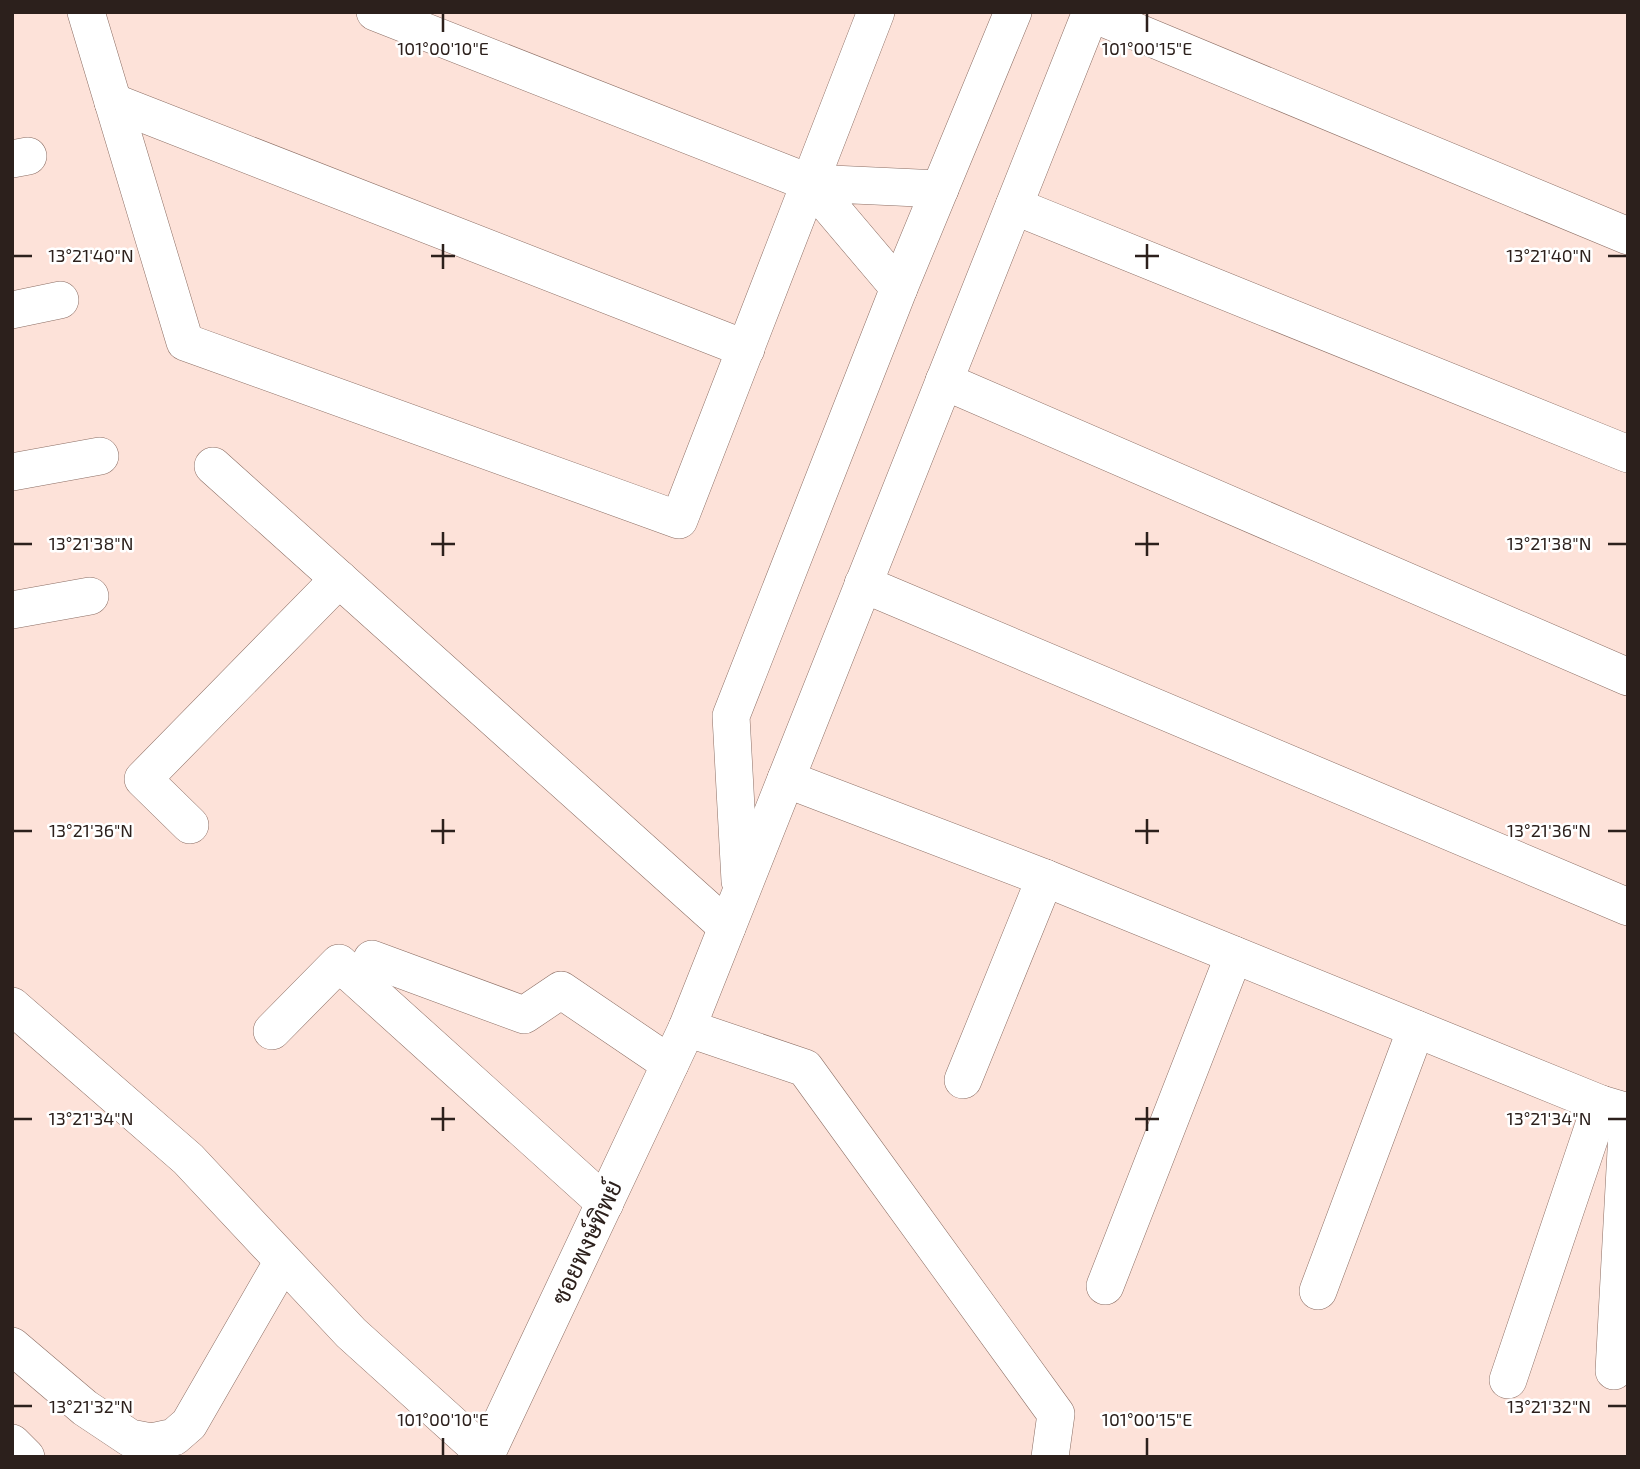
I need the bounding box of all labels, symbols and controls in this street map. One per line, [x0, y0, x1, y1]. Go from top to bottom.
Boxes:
text: 101°00'10"E [397, 37, 489, 59]
text: 101°00'15"E [1102, 37, 1192, 59]
text: 13°21'40"N [48, 244, 134, 266]
text: 13°21'40"N [1506, 244, 1592, 266]
text: 13°21'38"N [49, 532, 133, 554]
text: 13°21'38"N [1507, 532, 1591, 554]
text: 13°21'36"N [49, 819, 133, 841]
text: 13°21'36"N [1507, 819, 1591, 841]
text: 13°21'34"N [49, 1107, 133, 1129]
text: 13°21'34"N [1507, 1107, 1591, 1129]
street label: ซอยพงษ์ทิพย์ [545, 1175, 627, 1309]
text: 13°21'32"N [49, 1395, 133, 1417]
text: 13°21'32"N [1507, 1395, 1591, 1417]
text: 101°00'10"E [397, 1408, 489, 1430]
text: 101°00'15"E [1102, 1408, 1192, 1430]

